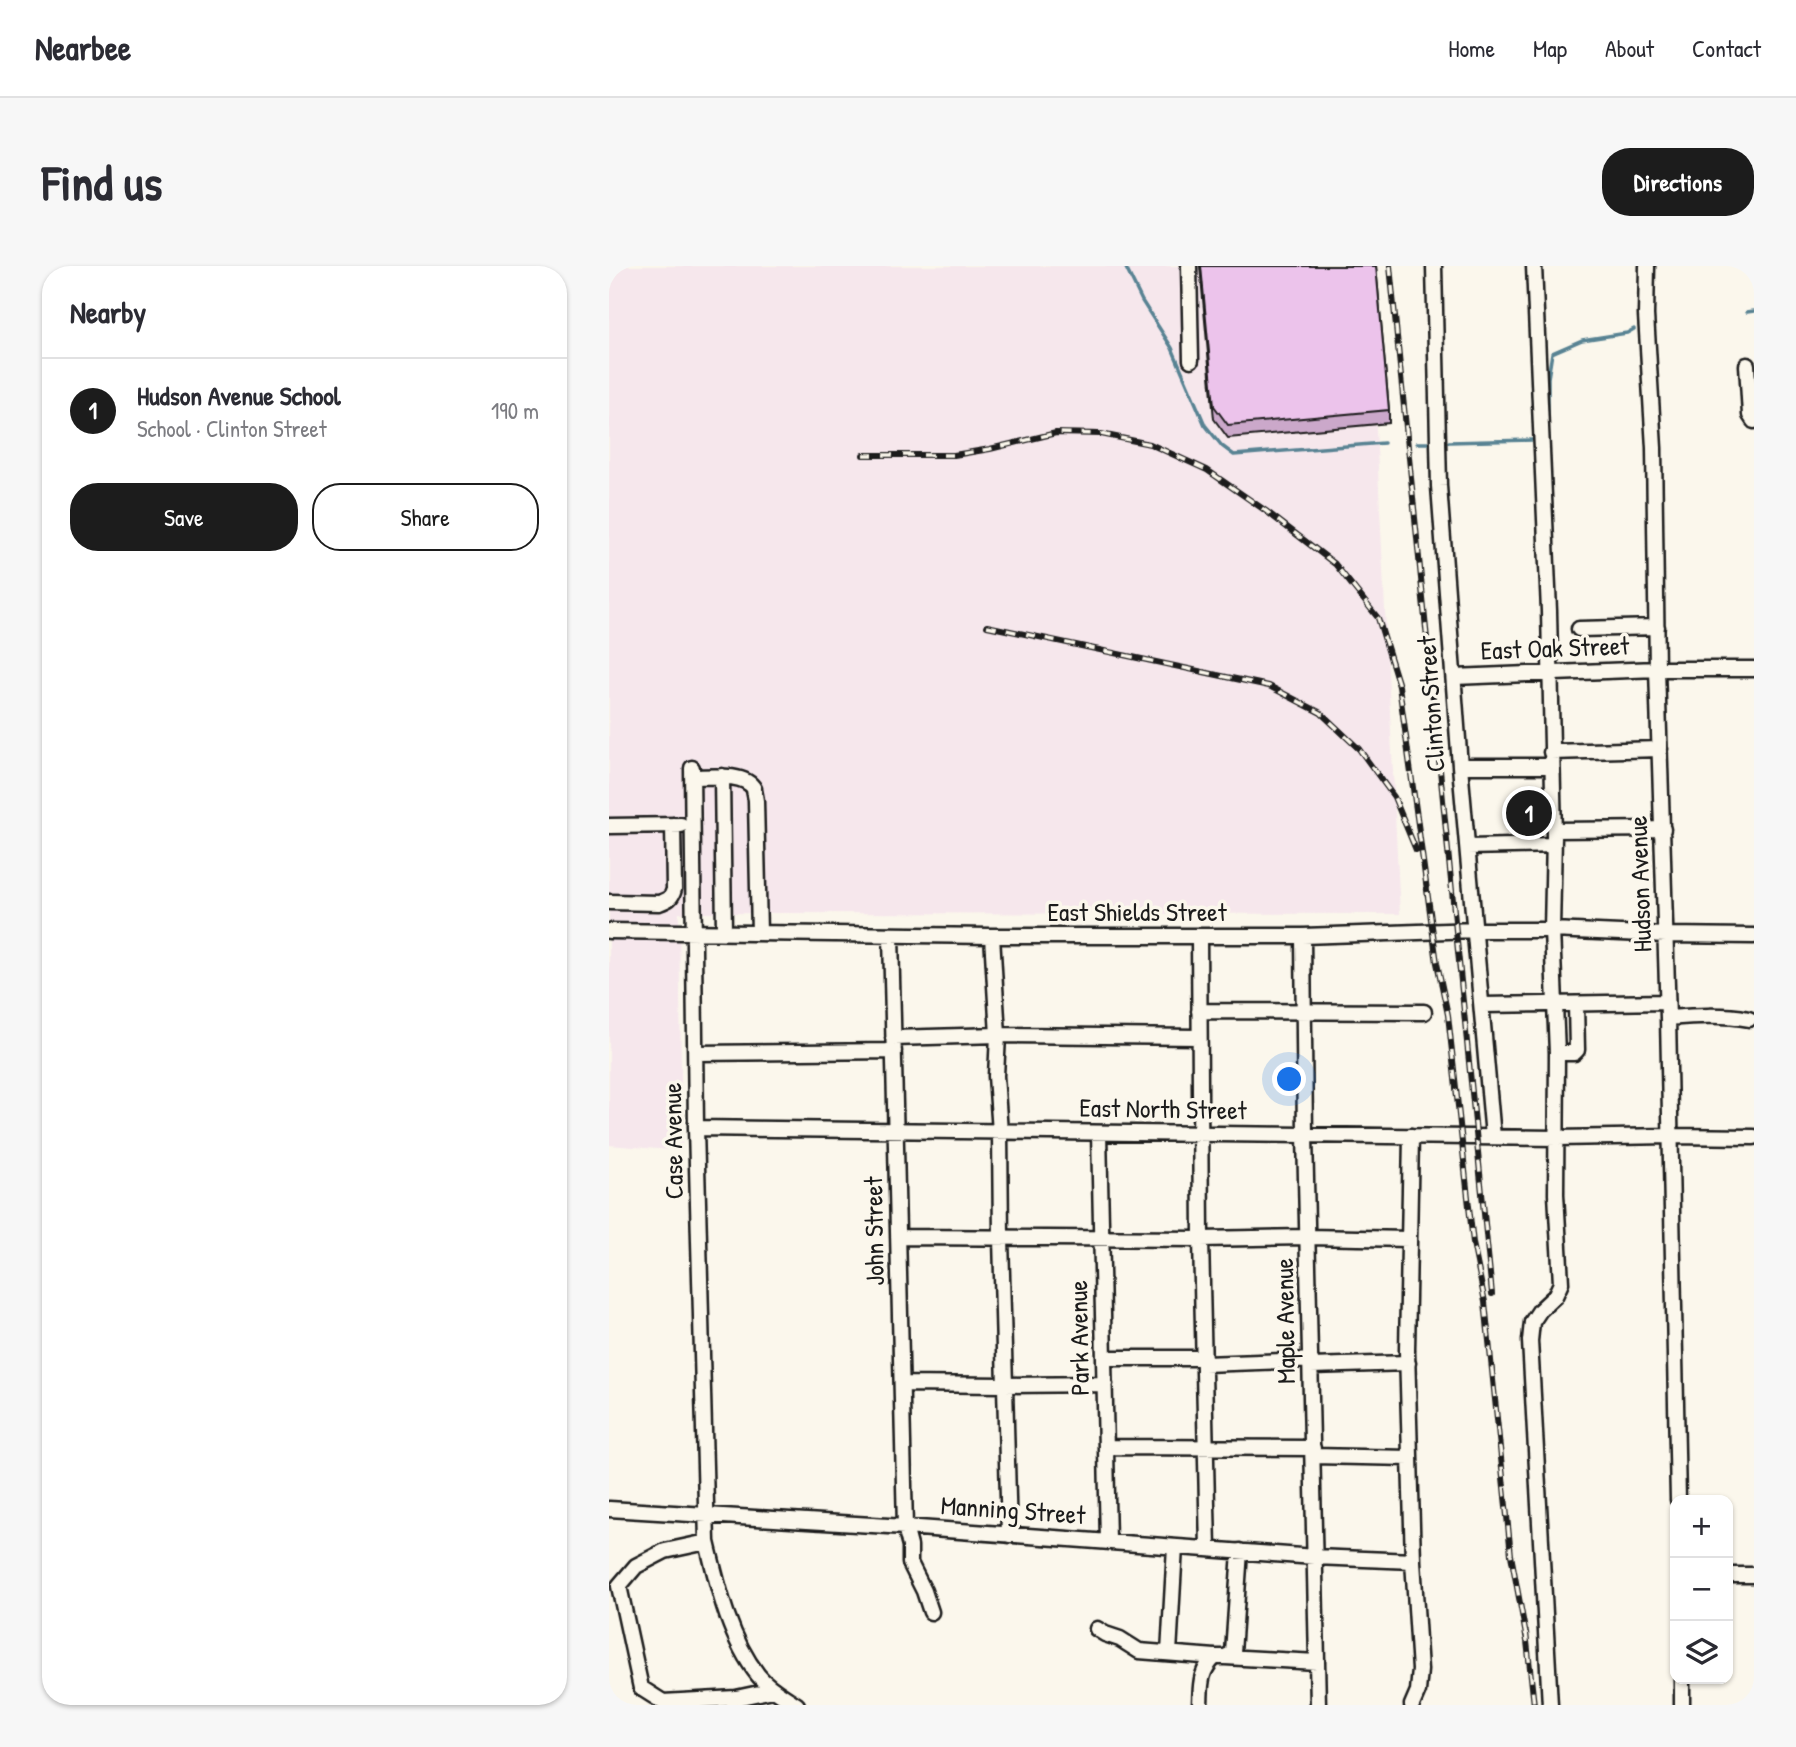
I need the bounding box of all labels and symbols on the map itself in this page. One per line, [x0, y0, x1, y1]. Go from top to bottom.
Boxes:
street label: East Oak Street [1480, 627, 1631, 668]
street label: Clinton Street [1408, 634, 1453, 773]
pin: 1 [1506, 787, 1552, 839]
street label: Hudson Avenue [1620, 815, 1659, 953]
street label: East Shields Street [1047, 894, 1228, 929]
your location [1272, 1062, 1306, 1096]
street label: Case Avenue [654, 1082, 691, 1200]
street label: East North Street [1079, 1090, 1248, 1127]
street label: John Street [855, 1175, 892, 1286]
street label: Maple Avenue [1266, 1258, 1303, 1384]
street label: Park Avenue [1060, 1280, 1097, 1396]
street label: Manning Street [940, 1487, 1088, 1532]

